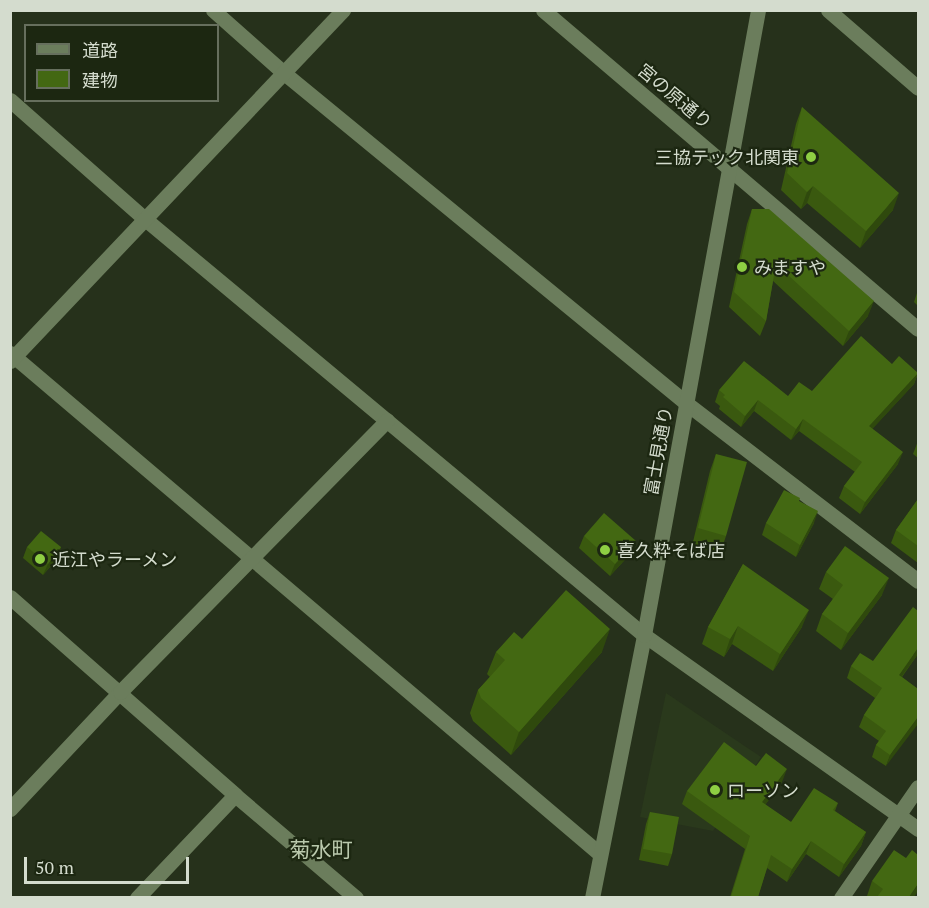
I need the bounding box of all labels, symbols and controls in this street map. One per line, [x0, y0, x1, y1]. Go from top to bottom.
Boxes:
legend [24, 24, 219, 102]
text: 道路 [82, 38, 118, 62]
street label: 宮の原通り [634, 59, 716, 133]
text: 建物 [82, 68, 118, 92]
place label: 三協テック北関東 [655, 146, 799, 168]
marker: 三協テック北関東 [804, 150, 818, 164]
place label: みますや [754, 256, 826, 278]
marker: みますや [735, 260, 749, 274]
street label: 富士見通り [640, 405, 676, 497]
place label: 喜久粋そば店 [617, 539, 725, 561]
marker: 喜久粋そば店 [598, 543, 612, 557]
place label: 近江やラーメン [52, 548, 178, 570]
marker: 近江やラーメン [33, 552, 47, 566]
place label: ローソン [727, 779, 799, 801]
marker: ローソン [708, 783, 722, 797]
district label: 菊水町 [290, 836, 352, 862]
scale bar [27, 845, 192, 883]
text: 50 m [35, 855, 74, 879]

